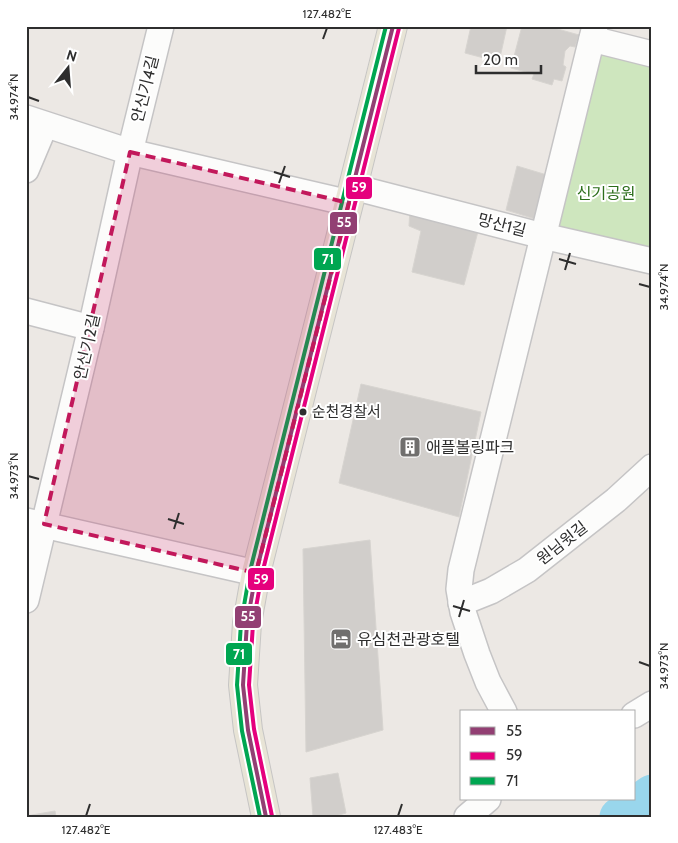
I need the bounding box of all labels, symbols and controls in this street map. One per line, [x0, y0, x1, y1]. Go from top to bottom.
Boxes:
text: 127.482°E [303, 6, 352, 21]
north arrow [42, 42, 92, 92]
scale bar [476, 42, 540, 74]
text: N [64, 46, 79, 66]
text: 20 m [483, 51, 518, 69]
street label: 안신기4길 [128, 54, 162, 124]
text: 34.974°N [6, 74, 21, 120]
line badge: 59 [345, 176, 373, 200]
text: 59 [351, 178, 367, 196]
park label: 신기공원 [577, 184, 635, 203]
street label: 망산1길 [476, 210, 528, 240]
line badge: 55 [329, 211, 358, 235]
text: 55 [336, 213, 352, 231]
line badge: 71 [313, 247, 342, 271]
text: 71 [322, 250, 334, 268]
text: 34.974°N [656, 264, 671, 310]
street label: 안신기2길 [70, 312, 104, 382]
place label: 순천경찰서 [312, 403, 381, 421]
marker: 순천경찰서 [298, 407, 308, 417]
building icon: 애플볼링파크 [398, 435, 422, 459]
place label: 애플볼링파크 [426, 438, 514, 457]
text: 34.973°N [6, 452, 21, 500]
street label: 원님윗길 [533, 517, 591, 569]
line badge: 59 [247, 567, 275, 591]
text: 59 [253, 570, 269, 588]
line badge: 55 [234, 605, 262, 629]
text: 55 [240, 607, 256, 625]
hotel icon: 유심천관광호텔 [329, 627, 353, 651]
place label: 유심천관광호텔 [357, 630, 460, 649]
line badge: 71 [225, 642, 253, 666]
text: 34.973°N [656, 642, 671, 690]
text: 71 [233, 645, 245, 663]
legend [460, 710, 636, 800]
text: 55 [506, 722, 522, 740]
text: 59 [506, 746, 523, 764]
text: 71 [506, 772, 518, 790]
text: 127.482°E [62, 822, 111, 837]
text: 127.483°E [373, 822, 423, 837]

